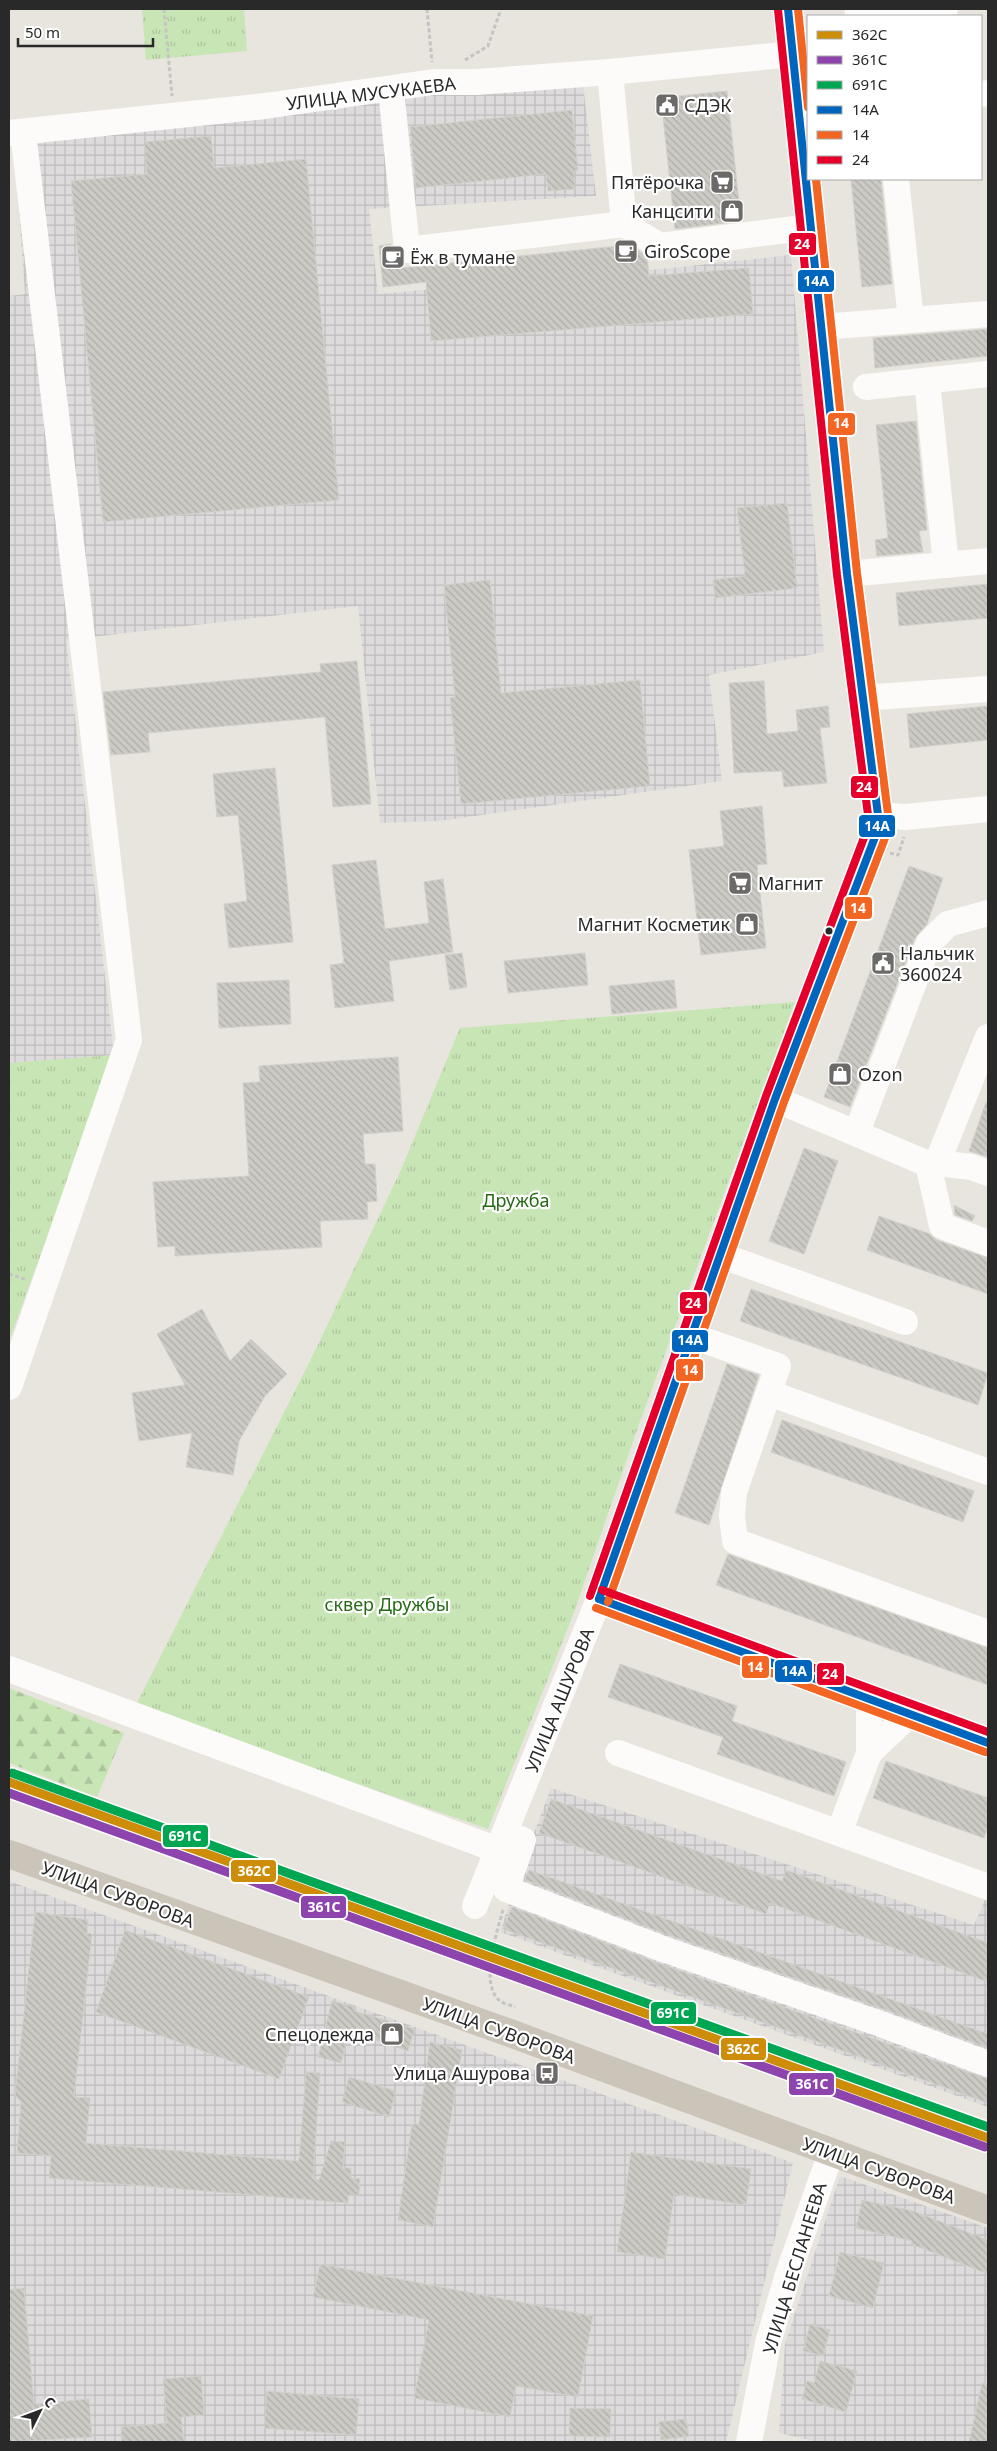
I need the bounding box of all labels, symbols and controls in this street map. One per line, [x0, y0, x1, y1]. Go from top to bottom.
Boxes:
scale bar [18, 15, 152, 47]
legend [807, 15, 982, 180]
text: 50 m [25, 22, 60, 42]
text: 362С [852, 24, 887, 44]
text: 361С [852, 49, 887, 69]
street label: УЛИЦА МУСУКАЕВА [285, 71, 458, 115]
text: 691С [852, 74, 887, 94]
public building icon: СДЭК [654, 92, 680, 118]
place label: СДЭК [684, 93, 732, 117]
text: 14А [852, 99, 879, 119]
text: 14 [852, 124, 870, 144]
text: 24 [852, 149, 870, 169]
supermarket icon: Пятёрочка [709, 169, 735, 195]
place label: Пятёрочка [611, 170, 704, 194]
shop icon: Канцсити [719, 198, 745, 224]
place label: Канцсити [631, 199, 714, 223]
line badge: 24 [788, 232, 817, 256]
text: 24 [794, 234, 810, 253]
cafe icon: GiroScope [613, 238, 639, 264]
place label: GiroScope [644, 239, 730, 263]
cafe icon: Ёж в тумане [380, 244, 406, 270]
place label: Ёж в тумане [410, 245, 516, 269]
line badge: 14А [797, 269, 835, 293]
text: 14А [803, 271, 829, 290]
line badge: 14 [827, 412, 856, 436]
text: 14 [833, 413, 849, 432]
line badge: 24 [850, 775, 879, 799]
text: 24 [856, 777, 872, 796]
line badge: 14А [858, 814, 896, 838]
text: 14А [864, 816, 890, 835]
supermarket icon: Магнит [727, 870, 753, 896]
place label: Магнит [758, 871, 823, 895]
line badge: 14 [844, 896, 873, 920]
text: 14 [850, 898, 866, 917]
shop icon: Магнит Косметик [734, 911, 760, 937]
place label: Магнит Косметик [577, 912, 730, 936]
unlabelled marker [824, 926, 834, 936]
place label: Нальчик 360024 [900, 941, 975, 986]
public building icon: Нальчик 360024 [870, 950, 896, 976]
shop icon: Ozon [827, 1061, 853, 1087]
place label: Ozon [858, 1062, 903, 1086]
park label: Дружба [482, 1188, 550, 1212]
line badge: 24 [679, 1291, 708, 1315]
text: 24 [685, 1293, 701, 1312]
line badge: 14А [671, 1329, 709, 1353]
text: 14А [677, 1330, 703, 1349]
line badge: 14 [675, 1358, 704, 1382]
text: 14 [682, 1360, 698, 1379]
park label: сквер Дружбы [325, 1592, 449, 1616]
street label: УЛИЦА АШУРОВА [519, 1624, 599, 1776]
line badge: 14 [741, 1655, 770, 1679]
text: 14 [747, 1657, 763, 1676]
line badge: 14А [774, 1659, 813, 1683]
text: 14А [781, 1661, 807, 1680]
line badge: 24 [816, 1662, 845, 1686]
text: 24 [822, 1664, 838, 1683]
line badge: 691С [162, 1824, 209, 1848]
text: 691С [168, 1826, 202, 1845]
street label: УЛИЦА СУВОРОВА [38, 1855, 198, 1933]
line badge: 362С [230, 1859, 277, 1883]
text: 362С [237, 1861, 271, 1880]
line badge: 361С [300, 1895, 347, 1919]
text: 361С [307, 1897, 341, 1916]
street label: УЛИЦА СУВОРОВА [419, 1991, 579, 2069]
line badge: 691С [650, 2001, 697, 2025]
text: 691С [656, 2003, 690, 2022]
shop icon: Спецодежда [379, 2021, 405, 2047]
place label: Спецодежда [265, 2022, 374, 2046]
line badge: 362С [720, 2037, 767, 2061]
text: 362С [726, 2039, 760, 2058]
bus stop icon: Улица Ашурова [534, 2060, 560, 2086]
place label: Улица Ашурова [394, 2061, 530, 2085]
line badge: 361С [788, 2072, 835, 2096]
text: 361С [795, 2074, 829, 2093]
street label: УЛИЦА СУВОРОВА [799, 2131, 959, 2209]
street label: УЛИЦА БЕСЛАНЕЕВА [756, 2179, 832, 2357]
north arrow [15, 2386, 65, 2436]
text: С [40, 2392, 60, 2412]

